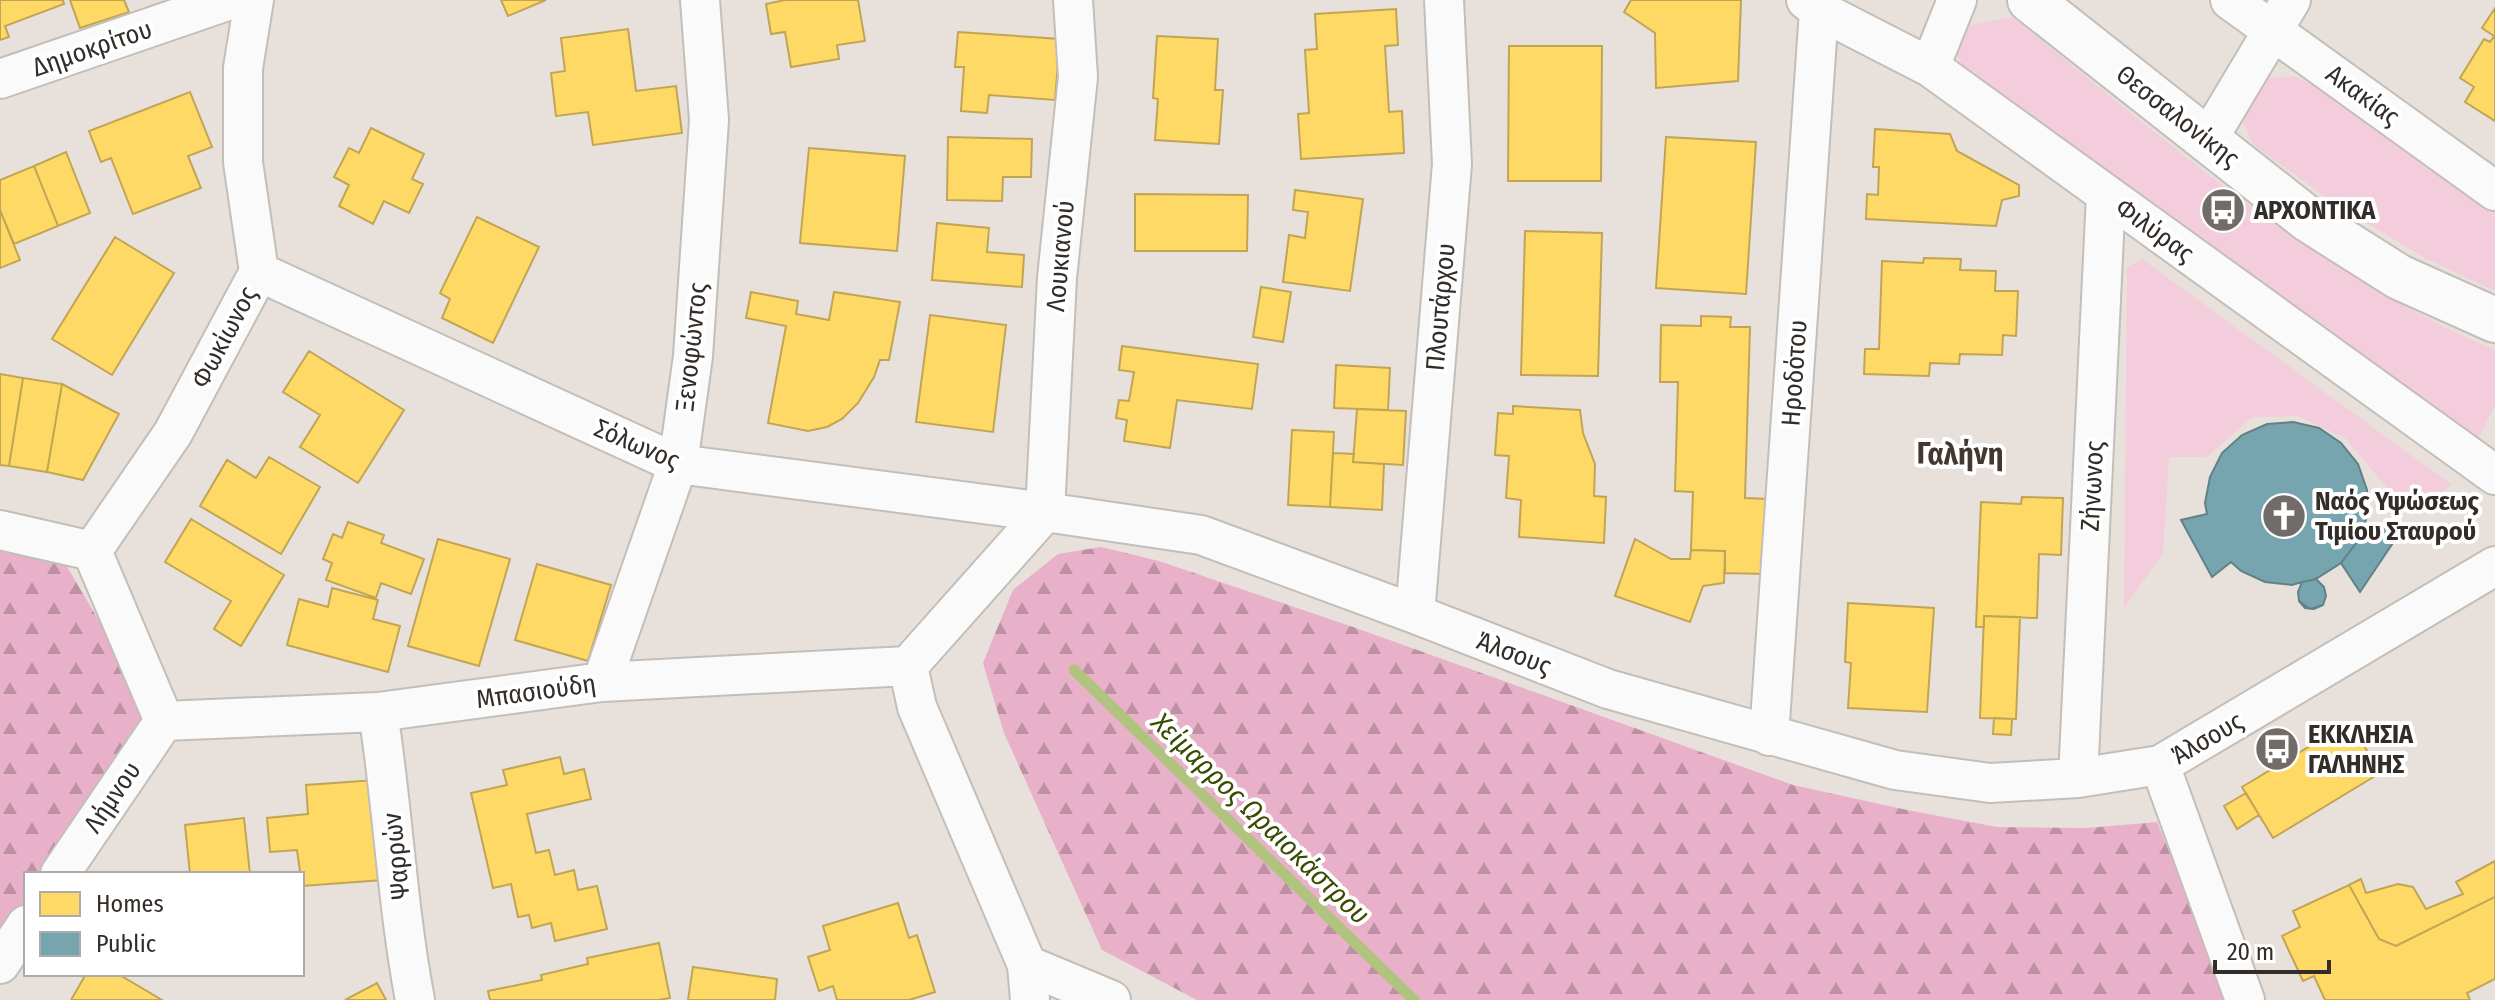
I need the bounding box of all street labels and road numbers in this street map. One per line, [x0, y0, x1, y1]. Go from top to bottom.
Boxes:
street label: Δημοκρίτου [28, 14, 156, 83]
street label: Ακακίας [2320, 58, 2406, 132]
street label: Θεσσαλονίκης [2110, 59, 2245, 174]
street label: Φιλύρας [2110, 192, 2200, 269]
street label: Λουκιανού [1040, 199, 1081, 313]
street label: Πλουτάρχου [1419, 242, 1462, 372]
street label: Φωκίωνος [185, 281, 264, 393]
street label: Ξενοφώντος [669, 281, 714, 413]
street label: Ηροδότου [1775, 319, 1814, 427]
street label: Σόλωνος [589, 413, 684, 476]
street label: Ζήνωνος [2075, 440, 2110, 532]
street label: Άλσους [1472, 625, 1556, 682]
street label: Μπασιούδη [474, 668, 598, 715]
street label: Άλσους [2166, 706, 2249, 771]
street label: Λήμνου [77, 756, 147, 839]
street label: Ψαρρών [376, 811, 416, 901]

